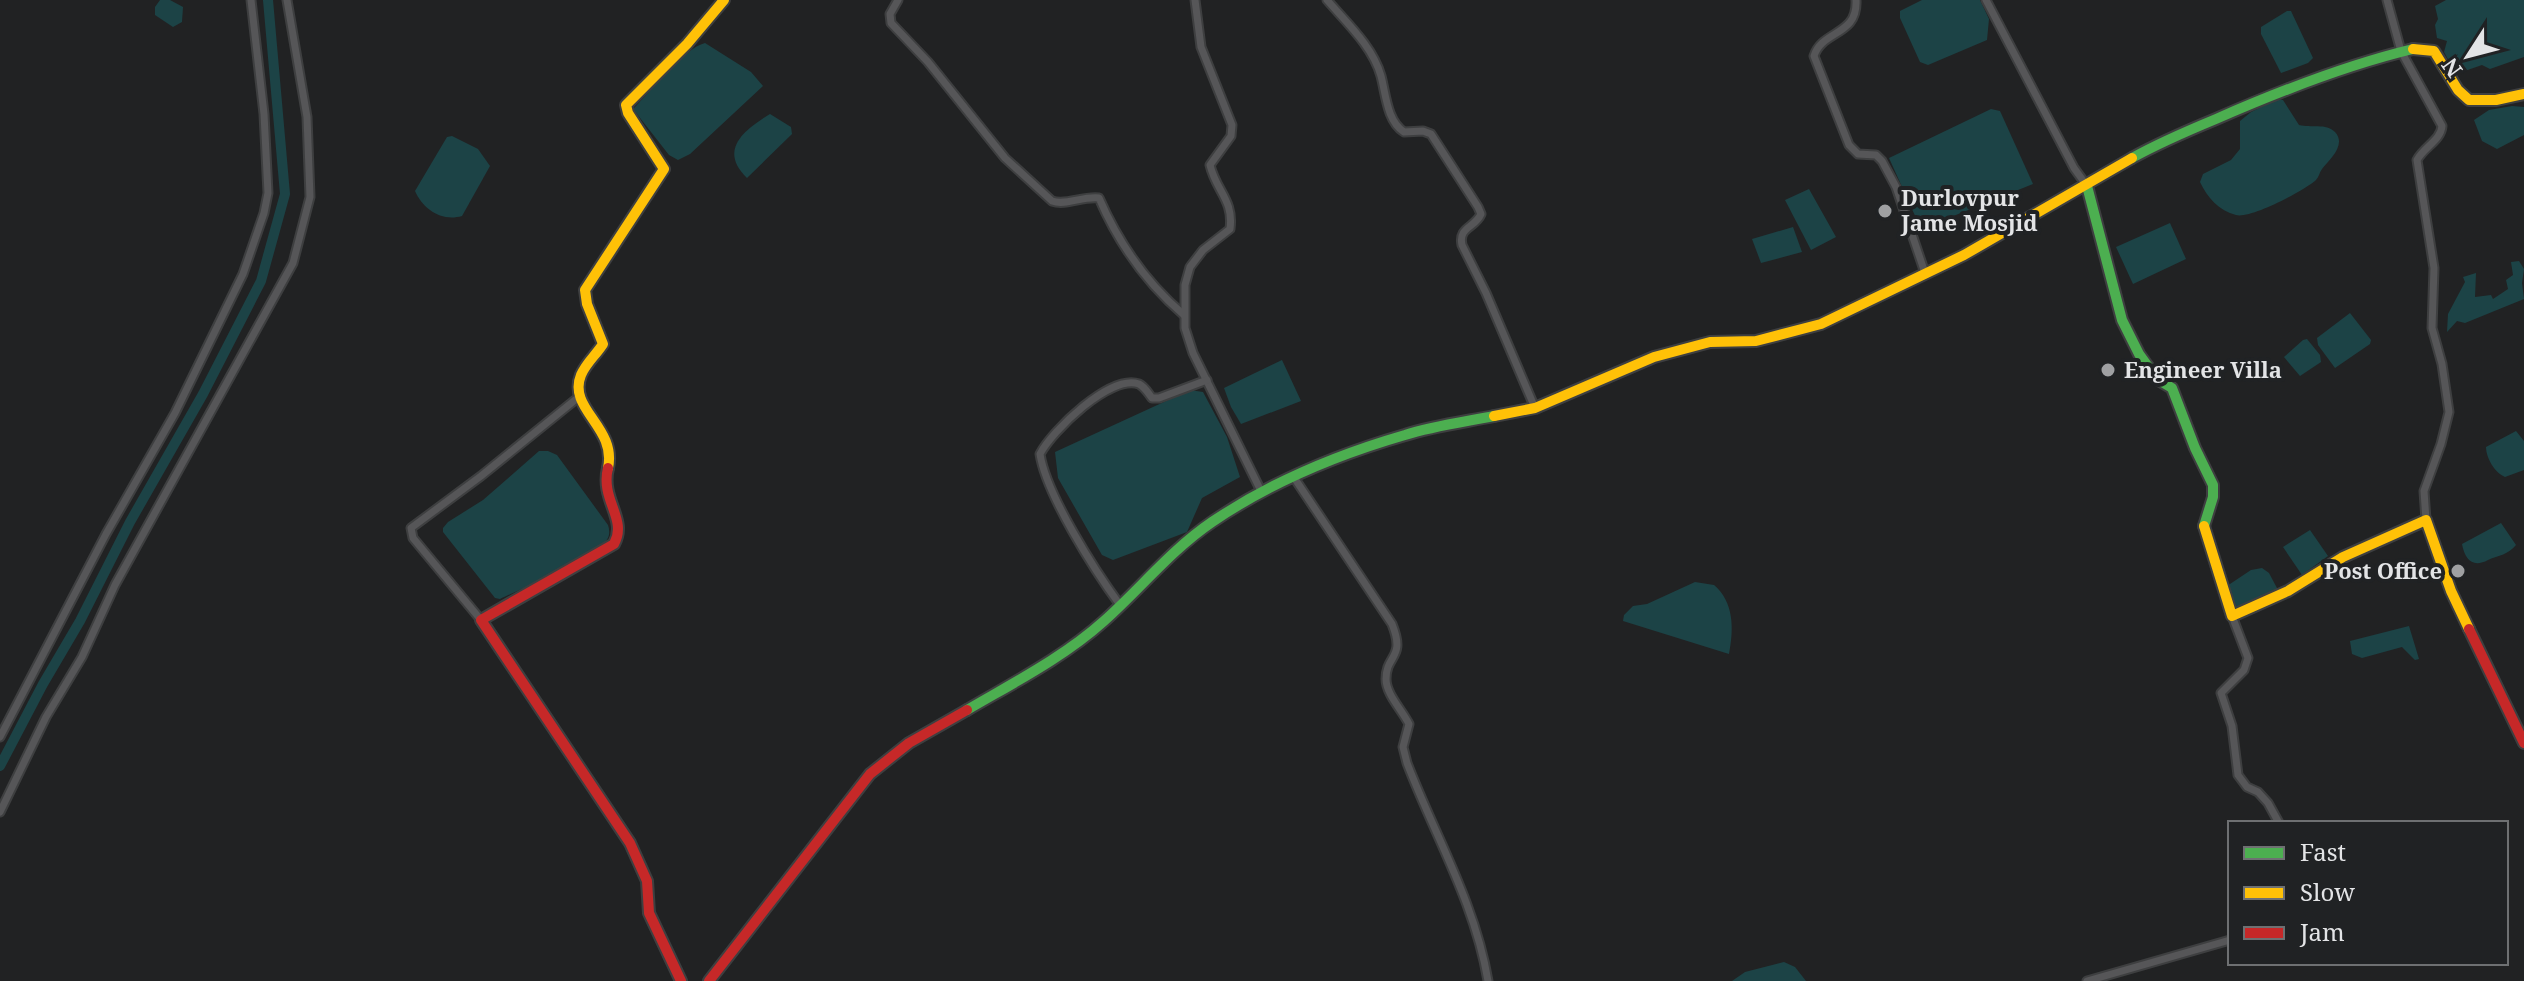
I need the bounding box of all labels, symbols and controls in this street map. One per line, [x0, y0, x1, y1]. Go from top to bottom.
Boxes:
north arrow [2428, 16, 2508, 96]
text: N [2434, 53, 2468, 84]
place label: Durlovpur Jame Mosjid [1900, 182, 2038, 237]
marker: Durlovpur Jame Mosjid [1876, 202, 1894, 220]
place label: Engineer Villa [2124, 354, 2282, 384]
marker: Engineer Villa [2099, 361, 2117, 379]
place label: Post Office [2324, 555, 2442, 585]
marker: Post Office [2449, 562, 2467, 580]
legend [2228, 821, 2508, 965]
text: Fast [2300, 835, 2346, 868]
text: Slow [2300, 875, 2355, 908]
text: Jam [2299, 915, 2345, 948]

